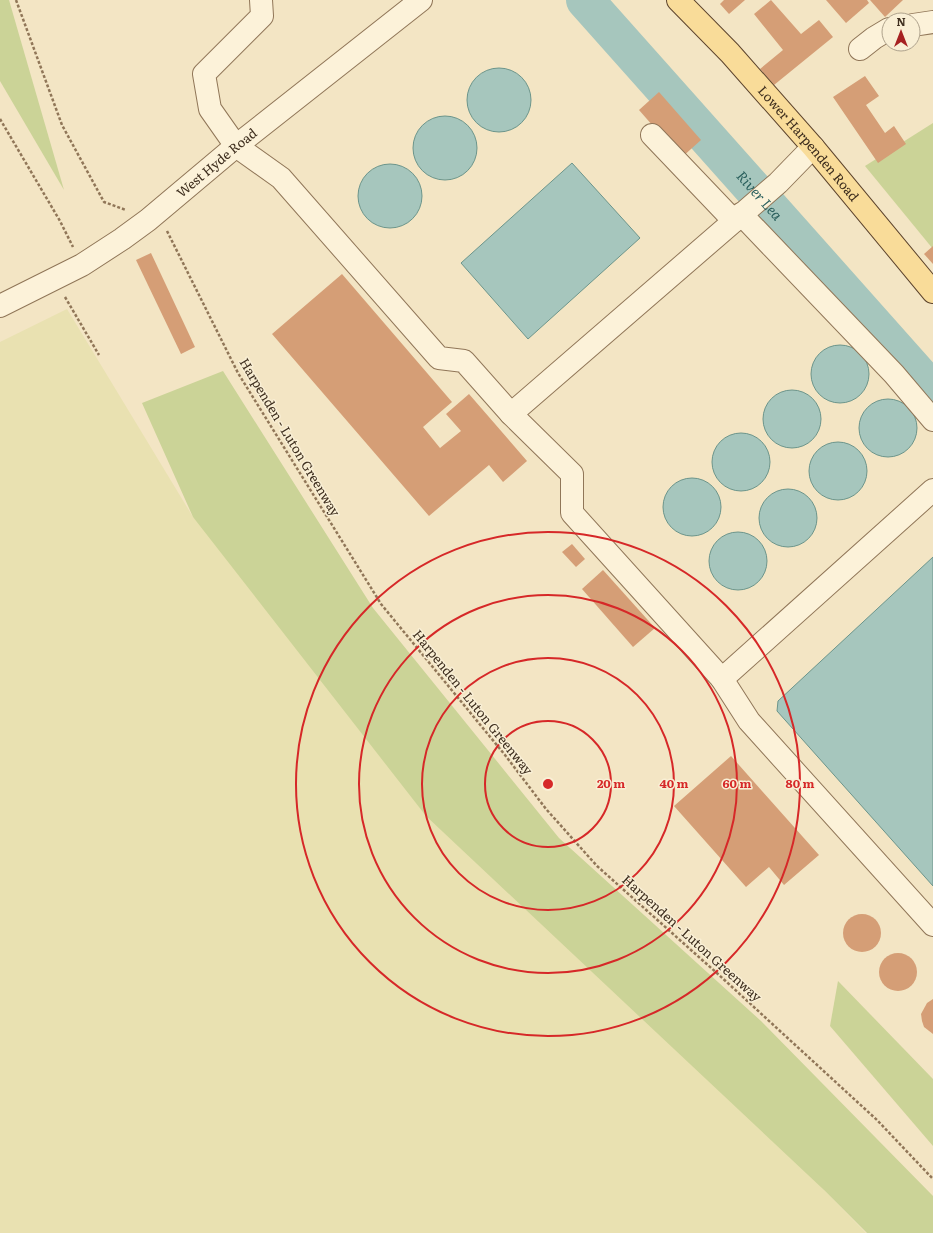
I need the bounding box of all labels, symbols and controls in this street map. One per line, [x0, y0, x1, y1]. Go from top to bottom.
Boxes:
north arrow [881, 12, 921, 52]
text: N [896, 13, 906, 29]
street label: Lower Harpenden Road [754, 81, 864, 205]
street label: West Hyde Road [172, 123, 261, 201]
water label: River Lea [732, 166, 787, 224]
street label: Harpenden - Luton Greenway [235, 354, 346, 520]
street label: Harpenden - Luton Greenway [409, 625, 538, 779]
text: 20 m [597, 774, 625, 792]
text: 40 m [660, 774, 689, 792]
text: 60 m [723, 774, 751, 792]
text: 80 m [786, 774, 814, 792]
centre of rings [541, 777, 555, 791]
street label: Harpenden - Luton Greenway [618, 870, 767, 1006]

